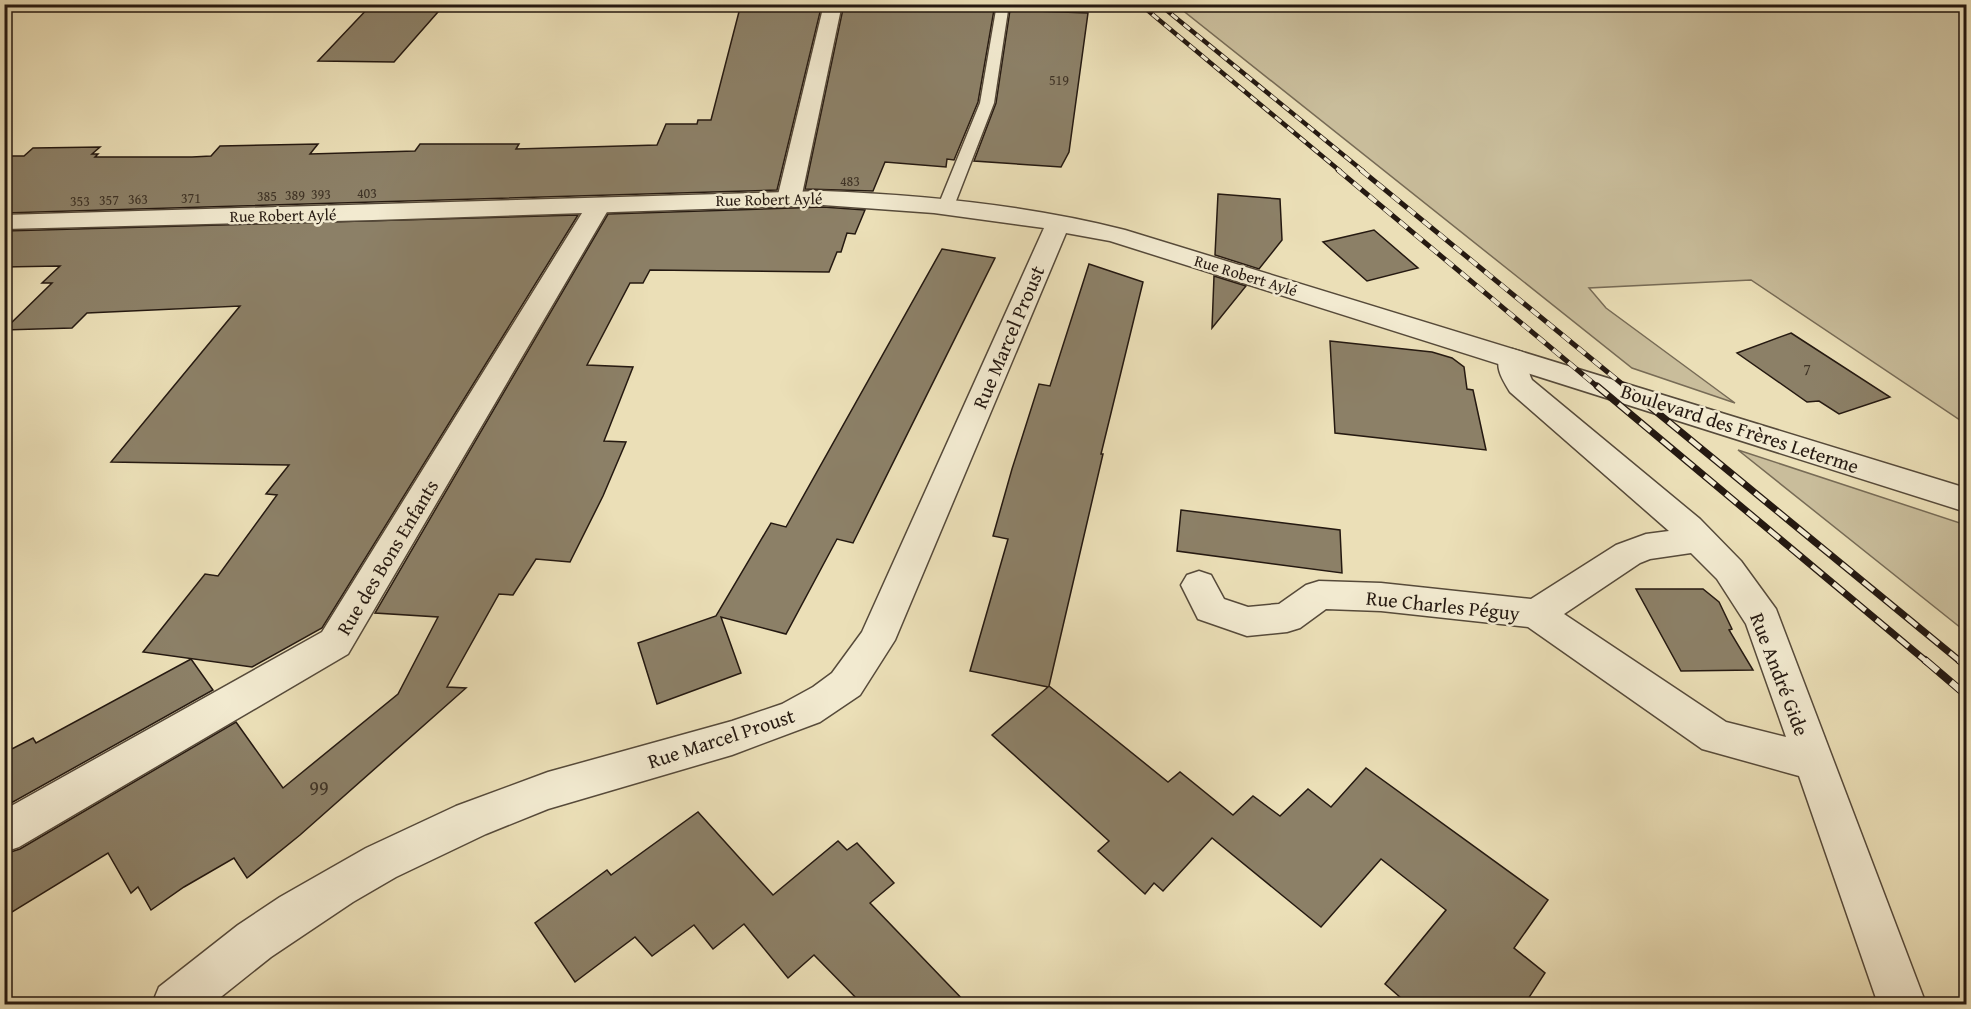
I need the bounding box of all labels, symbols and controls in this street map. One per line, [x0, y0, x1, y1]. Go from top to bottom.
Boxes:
house number: 519 [1049, 70, 1069, 90]
house number: 483 [840, 171, 860, 191]
house number: 403 [357, 183, 377, 203]
house number: 393 [311, 184, 331, 204]
house number: 389 [285, 185, 305, 205]
house number: 385 [257, 186, 277, 206]
street label: Rue Robert Aylé [715, 186, 823, 212]
house number: 371 [181, 188, 201, 208]
house number: 363 [128, 189, 148, 209]
house number: 357 [99, 190, 119, 210]
house number: 353 [70, 191, 90, 211]
street label: Rue Robert Aylé [229, 202, 337, 228]
street label: Rue Robert Aylé [1191, 248, 1301, 302]
street label: Rue Marcel Proust [965, 261, 1051, 413]
house number: 7 [1803, 357, 1811, 381]
street label: Boulevard des Frères Leterme [1617, 376, 1863, 480]
street label: Rue des Bons Enfants [329, 474, 445, 640]
street label: Rue Charles Péguy [1365, 583, 1521, 627]
street label: Rue André Gide [1743, 608, 1817, 740]
street label: Rue Marcel Proust [644, 701, 798, 775]
house number: 99 [309, 773, 329, 802]

